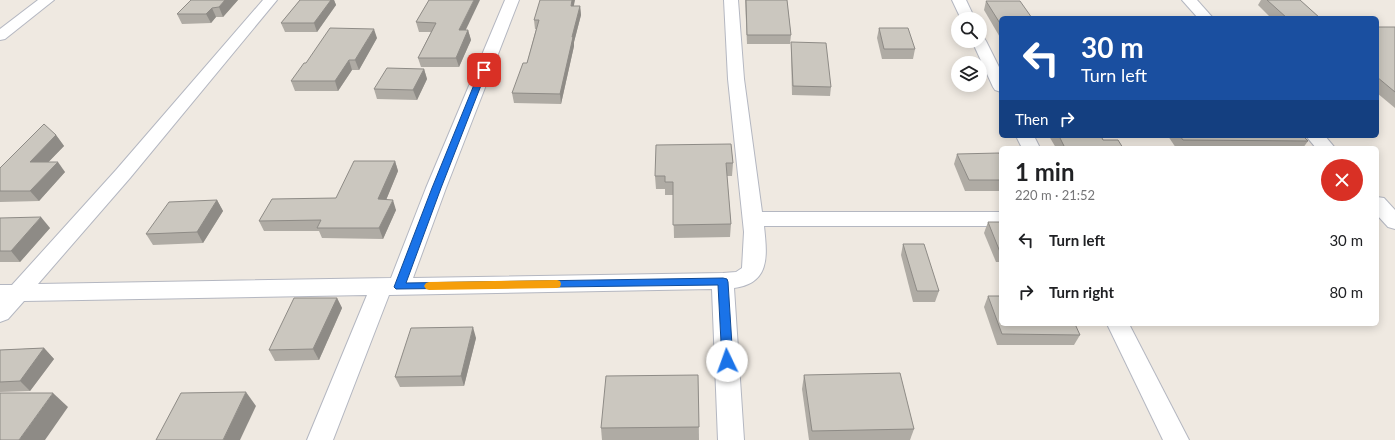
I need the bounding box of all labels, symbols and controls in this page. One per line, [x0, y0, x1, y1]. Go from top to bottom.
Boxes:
map controls [951, 12, 987, 92]
button: search [951, 12, 987, 48]
text: 30 m [1081, 30, 1144, 64]
icon: left [1015, 32, 1067, 84]
pin [467, 53, 501, 87]
button: layers [951, 56, 987, 92]
icon: arrive [473, 59, 495, 81]
text: Turn left [1081, 64, 1147, 86]
icon: right [1056, 108, 1078, 130]
text: Then [1015, 110, 1048, 128]
text: 1 min [1015, 157, 1075, 186]
button: close [1321, 159, 1363, 201]
text: 220 m · 21:52 [1015, 187, 1095, 203]
icon: left [1015, 229, 1037, 251]
text: Turn left [1049, 231, 1105, 249]
text: 30 m [1329, 231, 1363, 249]
icon: right [1015, 281, 1037, 303]
text: Turn right [1049, 283, 1114, 301]
text: 80 m [1329, 283, 1363, 301]
position arrow [706, 340, 748, 382]

